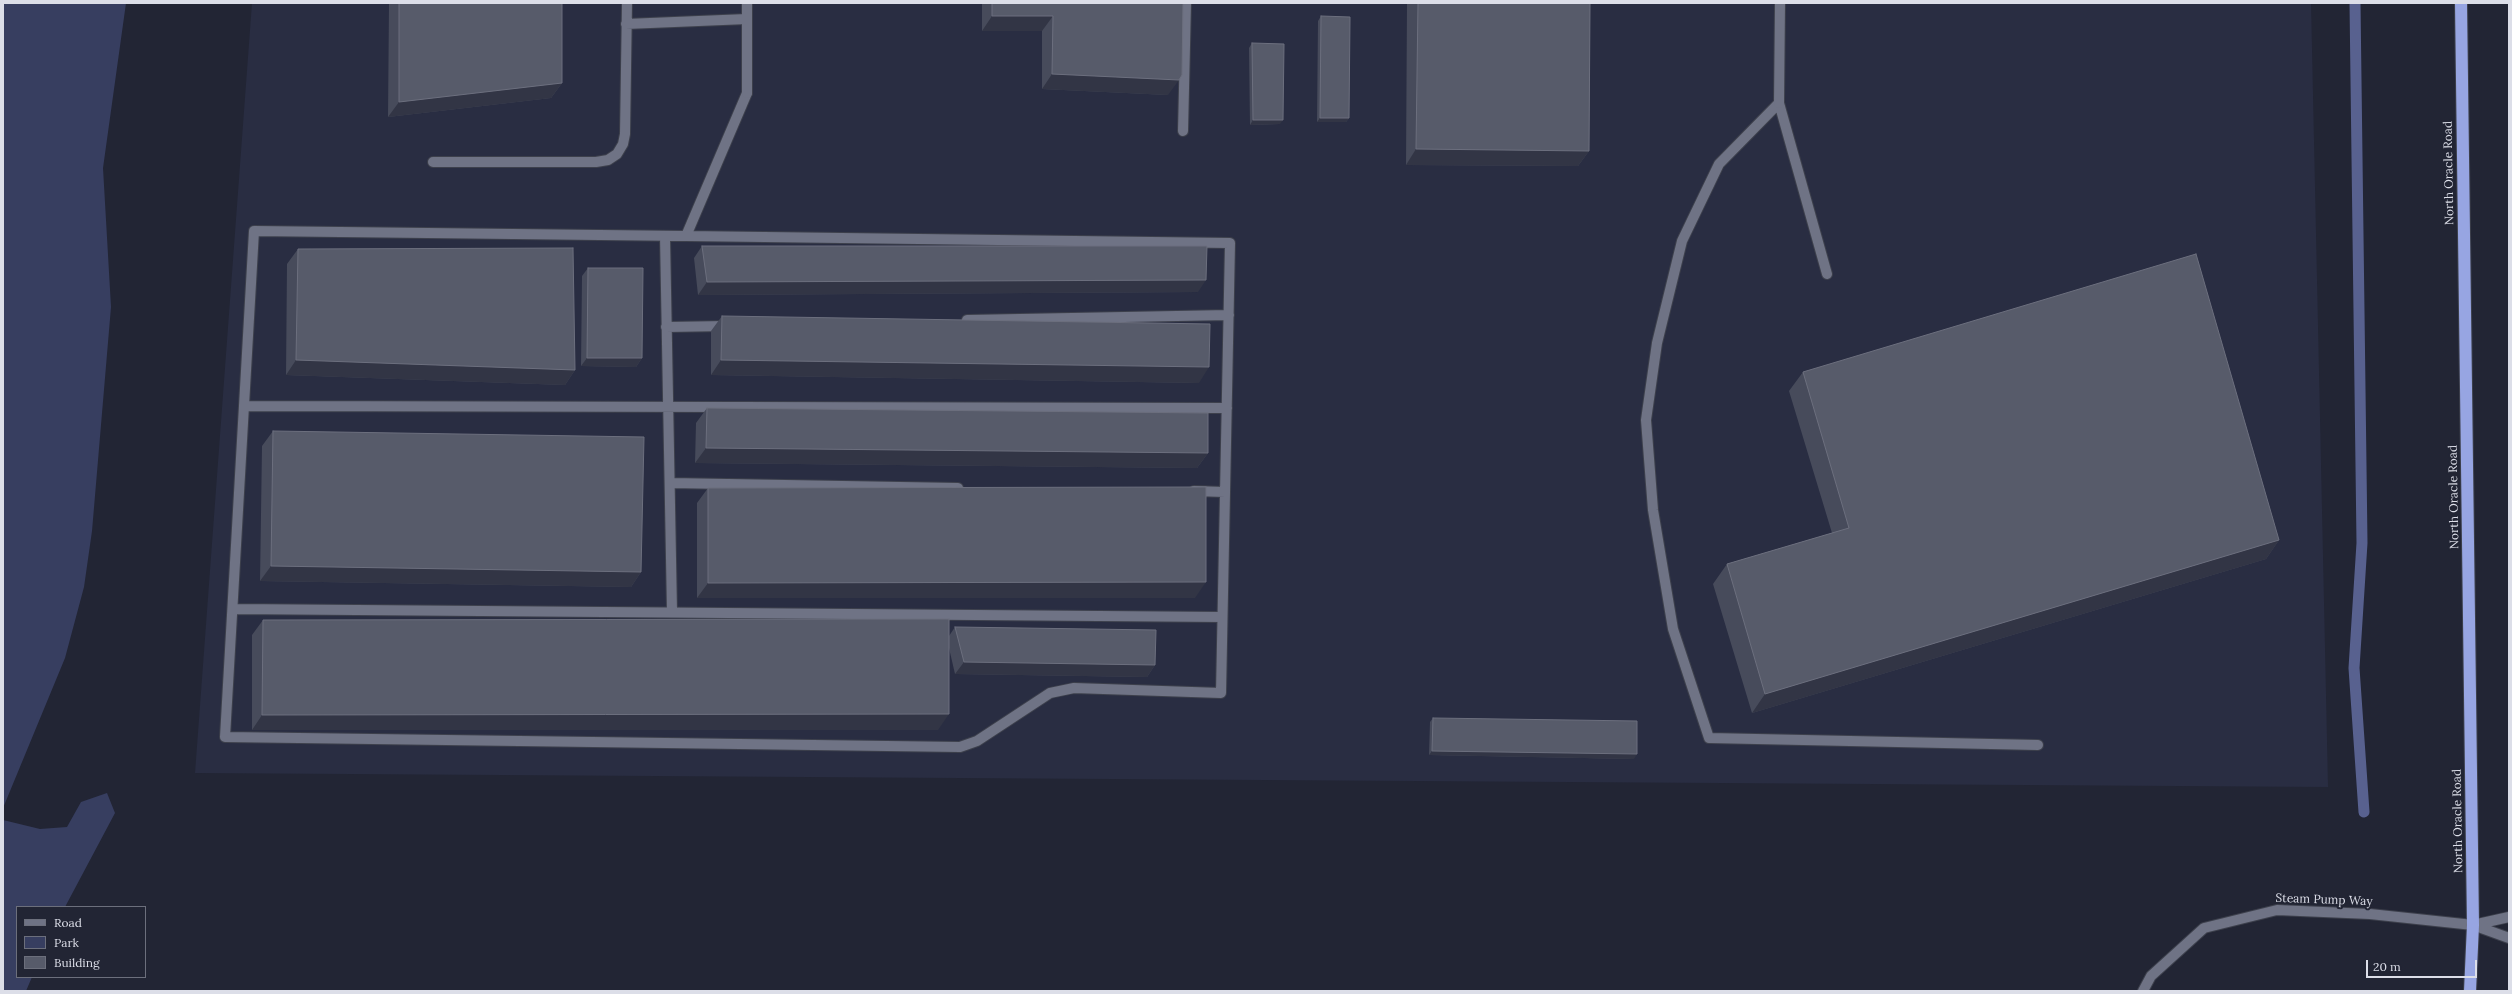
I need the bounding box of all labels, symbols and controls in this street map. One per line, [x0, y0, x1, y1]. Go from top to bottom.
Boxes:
street label: North Oracle Road [2441, 121, 2457, 225]
street label: North Oracle Road [2446, 445, 2462, 549]
street label: North Oracle Road [2450, 769, 2466, 873]
street label: Steam Pump Way [2275, 891, 2373, 909]
legend [16, 906, 146, 978]
text: Road [54, 915, 82, 930]
text: Park [54, 935, 79, 950]
scale bar [2368, 952, 2479, 978]
text: Building [54, 955, 100, 970]
text: 20 m [2373, 959, 2401, 974]

